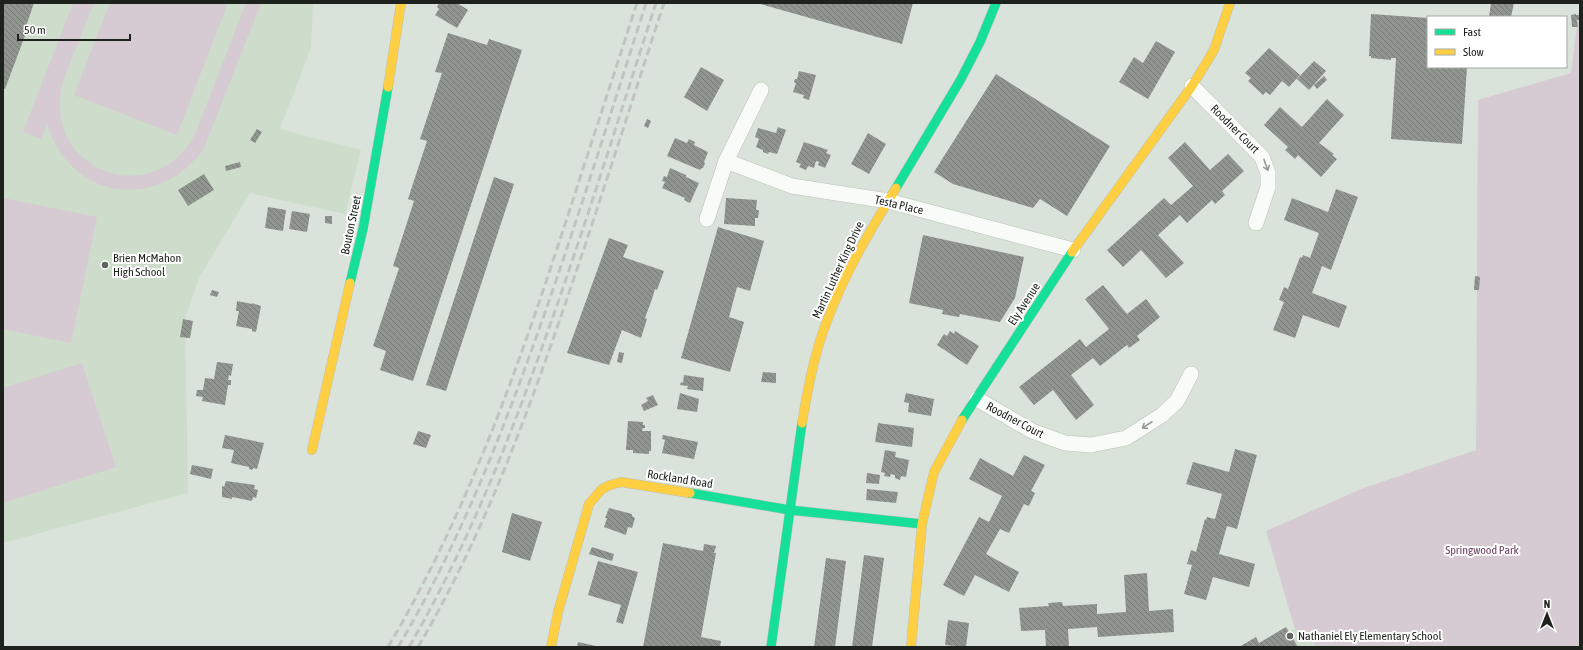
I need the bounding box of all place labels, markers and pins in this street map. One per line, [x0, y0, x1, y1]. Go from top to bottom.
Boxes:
place label: Brien McMahon High School [113, 251, 181, 279]
marker: Brien McMahon High School [100, 260, 110, 270]
place label: Nathaniel Ely Elementary School [1298, 629, 1442, 643]
marker: Nathaniel Ely Elementary School [1285, 631, 1295, 641]

